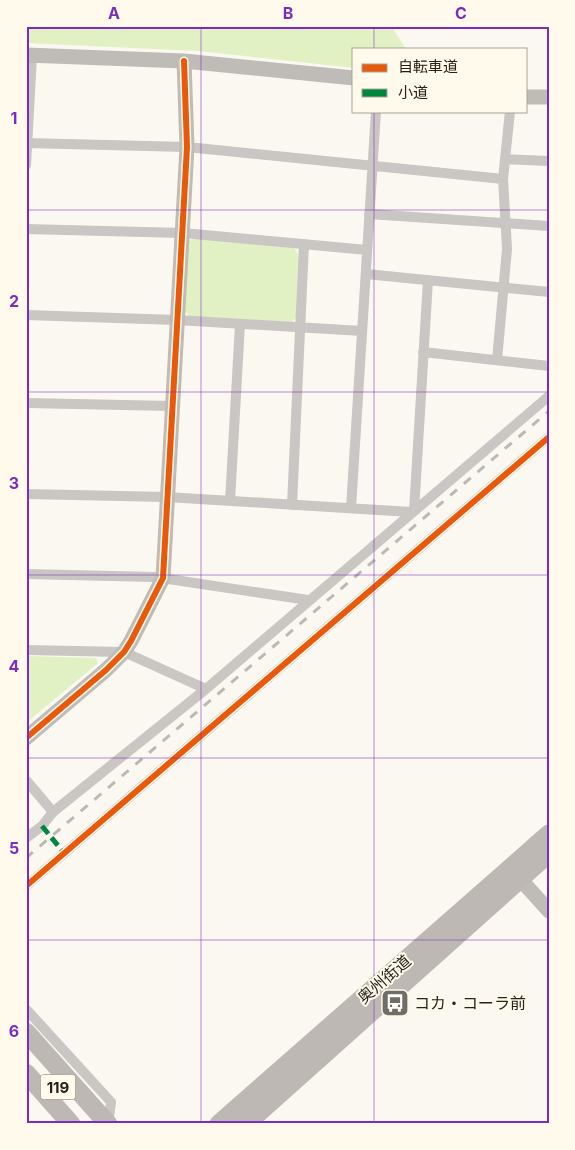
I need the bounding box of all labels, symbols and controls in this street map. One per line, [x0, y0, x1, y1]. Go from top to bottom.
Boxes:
text: A [108, 3, 120, 23]
text: B [283, 3, 293, 23]
text: C [455, 3, 467, 23]
legend [352, 48, 528, 112]
text: 自転車道 [398, 57, 458, 76]
text: 小道 [398, 83, 428, 102]
text: 1 [11, 108, 17, 128]
text: 2 [9, 291, 19, 311]
text: 3 [9, 473, 19, 493]
text: 4 [9, 656, 20, 676]
text: 5 [9, 838, 19, 858]
street label: 奥州街道 [353, 950, 415, 1008]
bus stop icon: コカ・コーラ前 [380, 988, 410, 1018]
place label: コカ・コーラ前 [414, 993, 526, 1013]
text: 6 [9, 1021, 19, 1041]
road number: 119 [40, 1074, 76, 1100]

